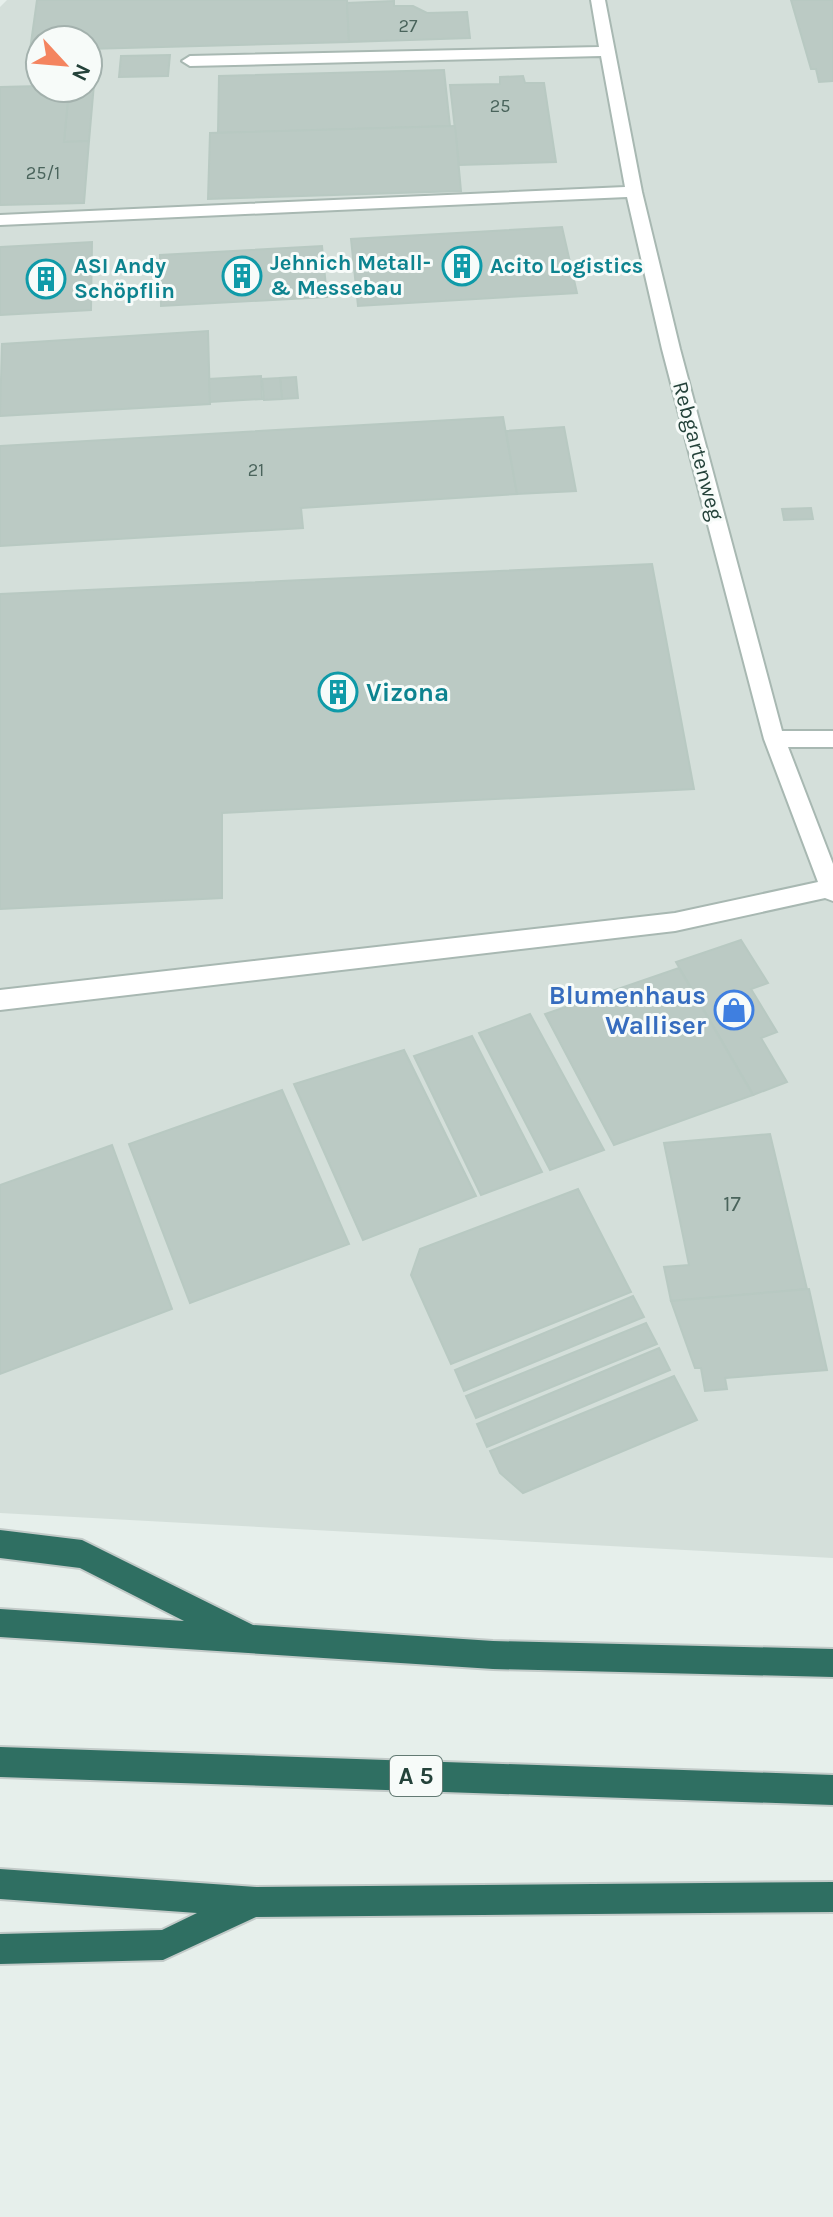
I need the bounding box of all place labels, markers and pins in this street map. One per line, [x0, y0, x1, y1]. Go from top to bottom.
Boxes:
building icon: Acito Logistics [441, 245, 483, 287]
place label: Jehnich Metall- & Messebau [270, 250, 431, 301]
place label: ASI Andy Schöpflin [74, 253, 175, 304]
place label: Acito Logistics [490, 253, 643, 279]
building icon: Jehnich Metall- & Messebau [221, 255, 263, 297]
building icon: ASI Andy Schöpflin [25, 258, 67, 300]
building icon: Vizona [317, 671, 359, 713]
place label: Vizona [366, 677, 449, 708]
place label: Blumenhaus Walliser [549, 980, 707, 1041]
shop icon: Blumenhaus Walliser [713, 989, 755, 1031]

